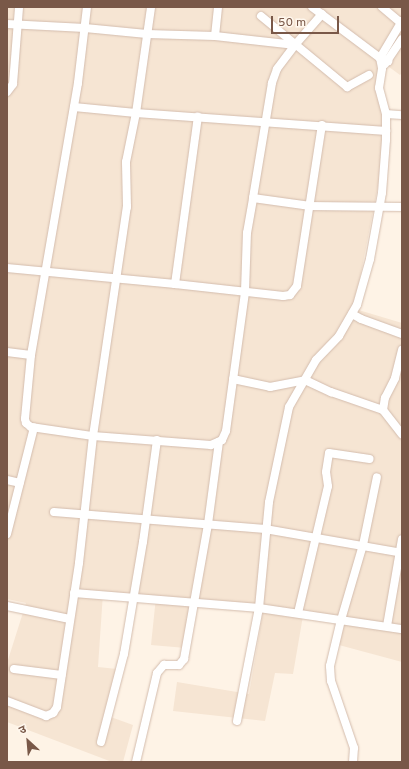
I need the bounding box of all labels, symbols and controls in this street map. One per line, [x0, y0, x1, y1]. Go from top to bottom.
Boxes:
scale bar [273, 8, 341, 34]
text: 50 m [278, 15, 306, 31]
north arrow [8, 721, 48, 761]
text: उ [17, 723, 29, 738]

